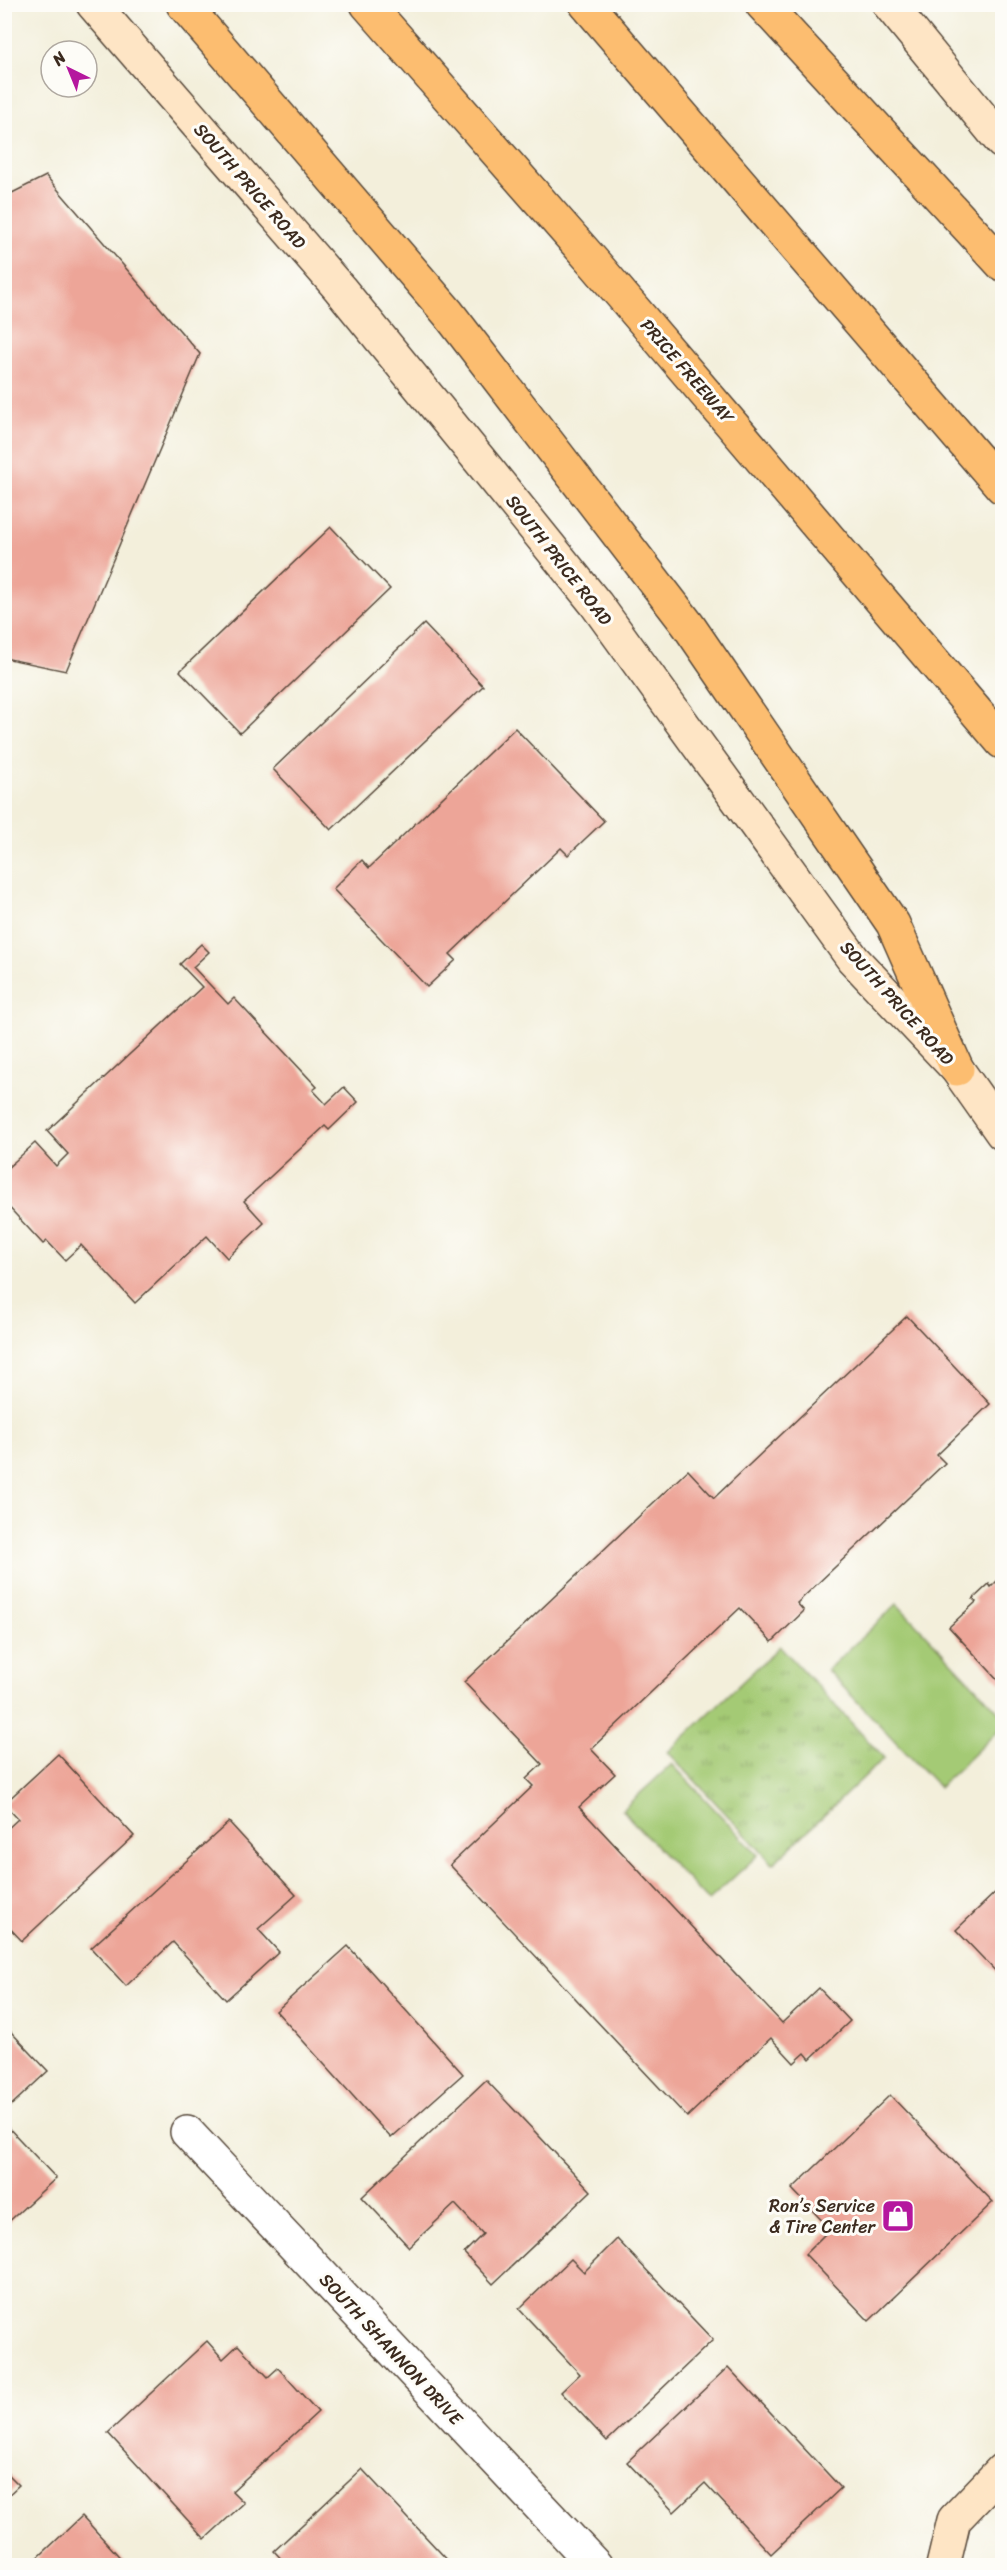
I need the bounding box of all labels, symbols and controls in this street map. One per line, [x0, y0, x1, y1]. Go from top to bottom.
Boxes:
north arrow [39, 39, 99, 99]
text: N [44, 43, 74, 73]
street label: SOUTH PRICE ROAD [186, 115, 315, 257]
street label: PRICE FREEWAY [632, 311, 743, 432]
street label: SOUTH PRICE ROAD [497, 487, 621, 633]
street label: SOUTH PRICE ROAD [832, 933, 962, 1073]
place label: Ron’s Service & Tire Center [769, 2190, 877, 2243]
shop icon: Ron’s Service & Tire Center [880, 2198, 916, 2234]
street label: SOUTH SHANNON DRIVE [311, 2265, 471, 2434]

